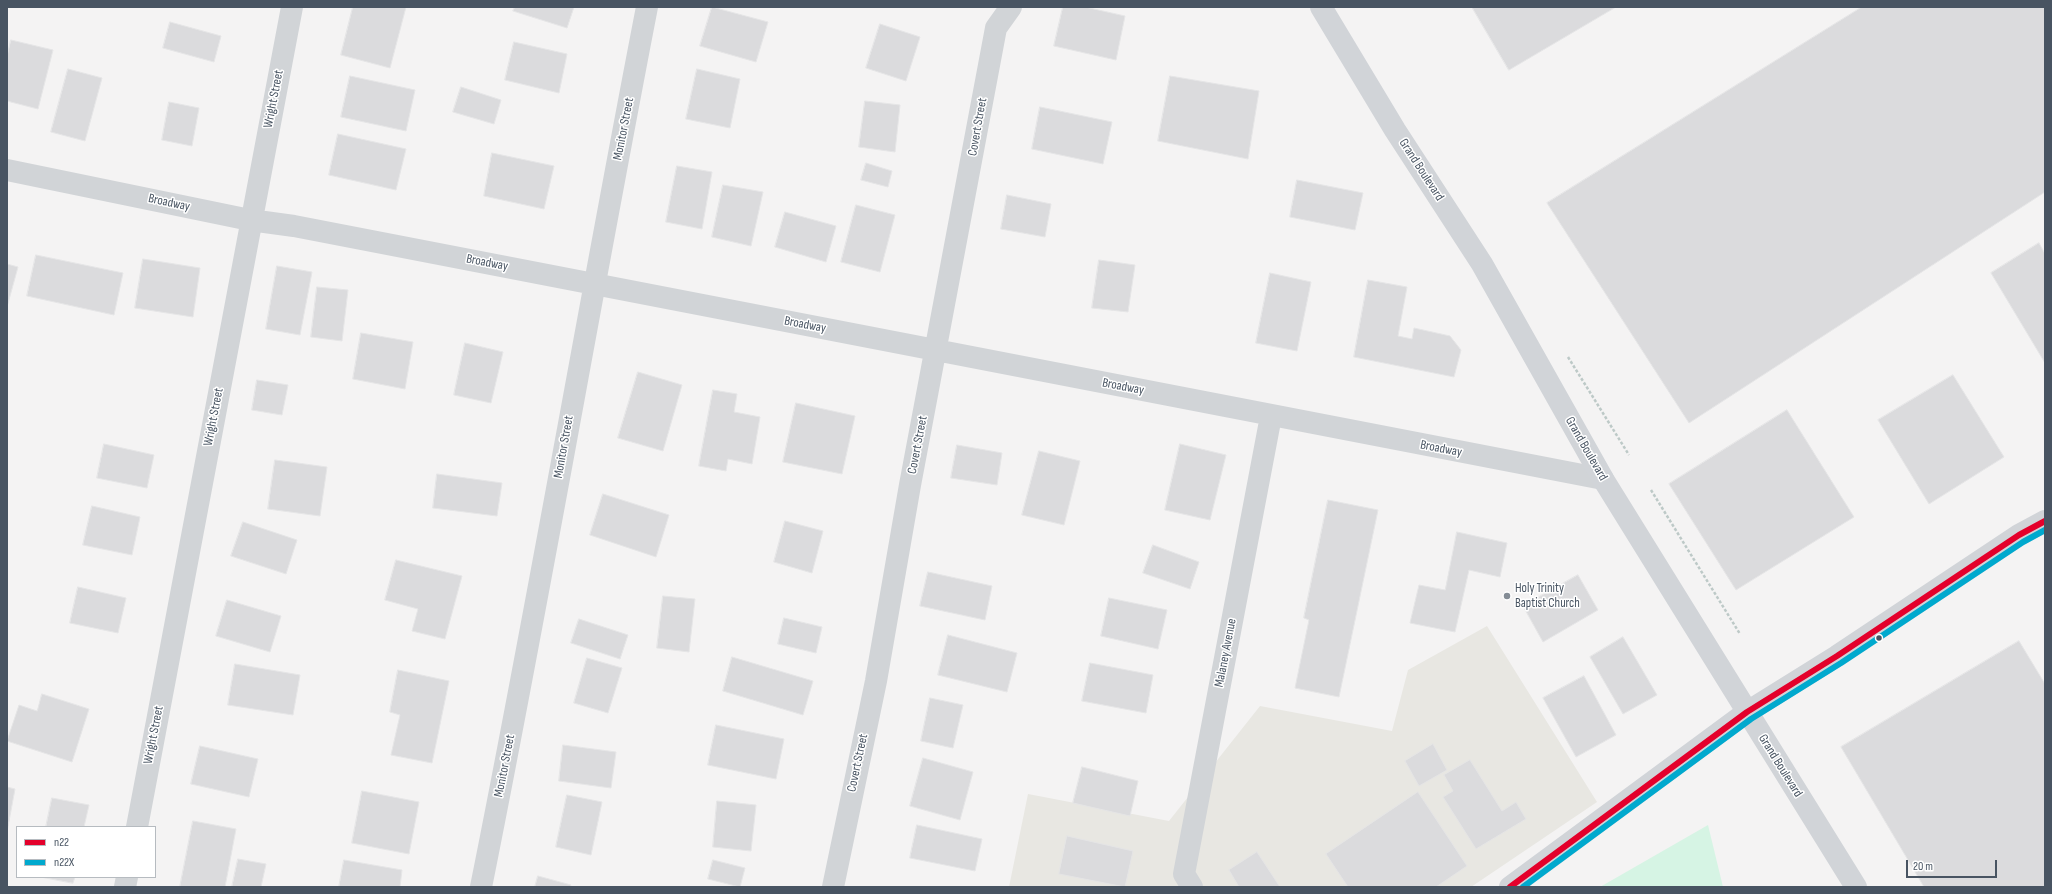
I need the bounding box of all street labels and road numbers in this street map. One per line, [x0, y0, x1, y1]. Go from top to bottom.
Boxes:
street label: Wright Street [261, 69, 287, 129]
street label: Monitor Street [610, 96, 638, 162]
street label: Covert Street [965, 97, 991, 157]
street label: Grand Boulevard [1395, 136, 1447, 204]
street label: Broadway [147, 191, 191, 215]
street label: Broadway [465, 251, 509, 275]
street label: Broadway [783, 313, 827, 337]
street label: Broadway [1101, 375, 1145, 399]
street label: Wright Street [201, 387, 227, 447]
street label: Monitor Street [551, 414, 577, 480]
street label: Grand Boulevard [1561, 414, 1611, 484]
street label: Covert Street [905, 415, 931, 475]
street label: Broadway [1419, 437, 1463, 461]
street label: Malaney Avenue [1212, 617, 1240, 689]
street label: Wright Street [141, 705, 167, 765]
street label: Grand Boulevard [1755, 732, 1805, 800]
street label: Monitor Street [491, 733, 519, 799]
street label: Covert Street [844, 733, 872, 793]

